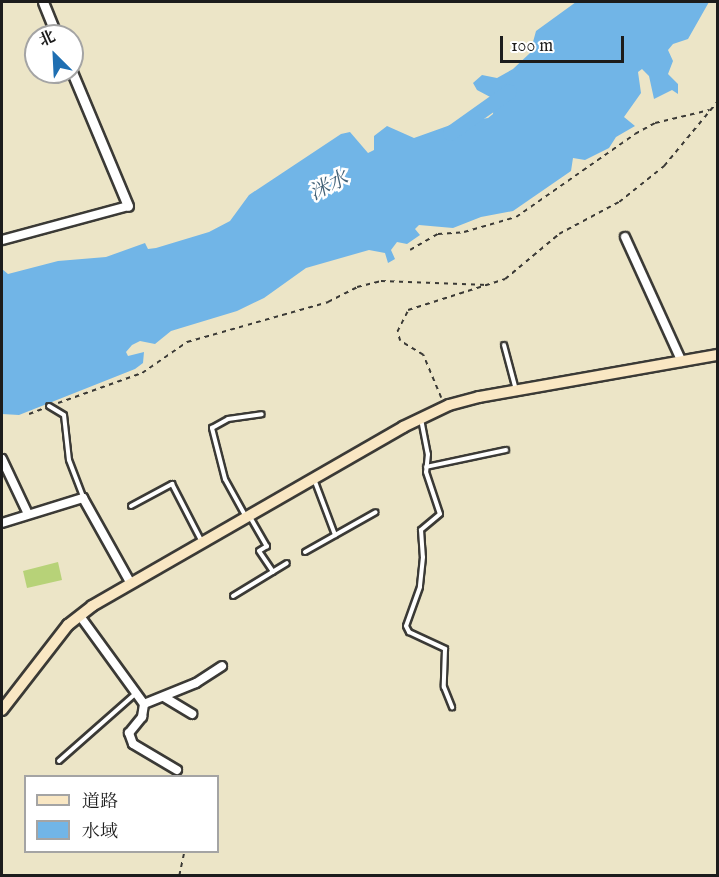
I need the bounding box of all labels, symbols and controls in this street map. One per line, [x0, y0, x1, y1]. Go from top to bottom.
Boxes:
north arrow [24, 24, 84, 84]
scale bar [503, 24, 628, 62]
text: 北 [36, 27, 59, 52]
text: 100 m [511, 35, 553, 58]
water label: 洣水 [306, 166, 352, 206]
legend [24, 775, 219, 853]
text: 道路 [82, 791, 118, 814]
text: 水域 [82, 821, 118, 844]

